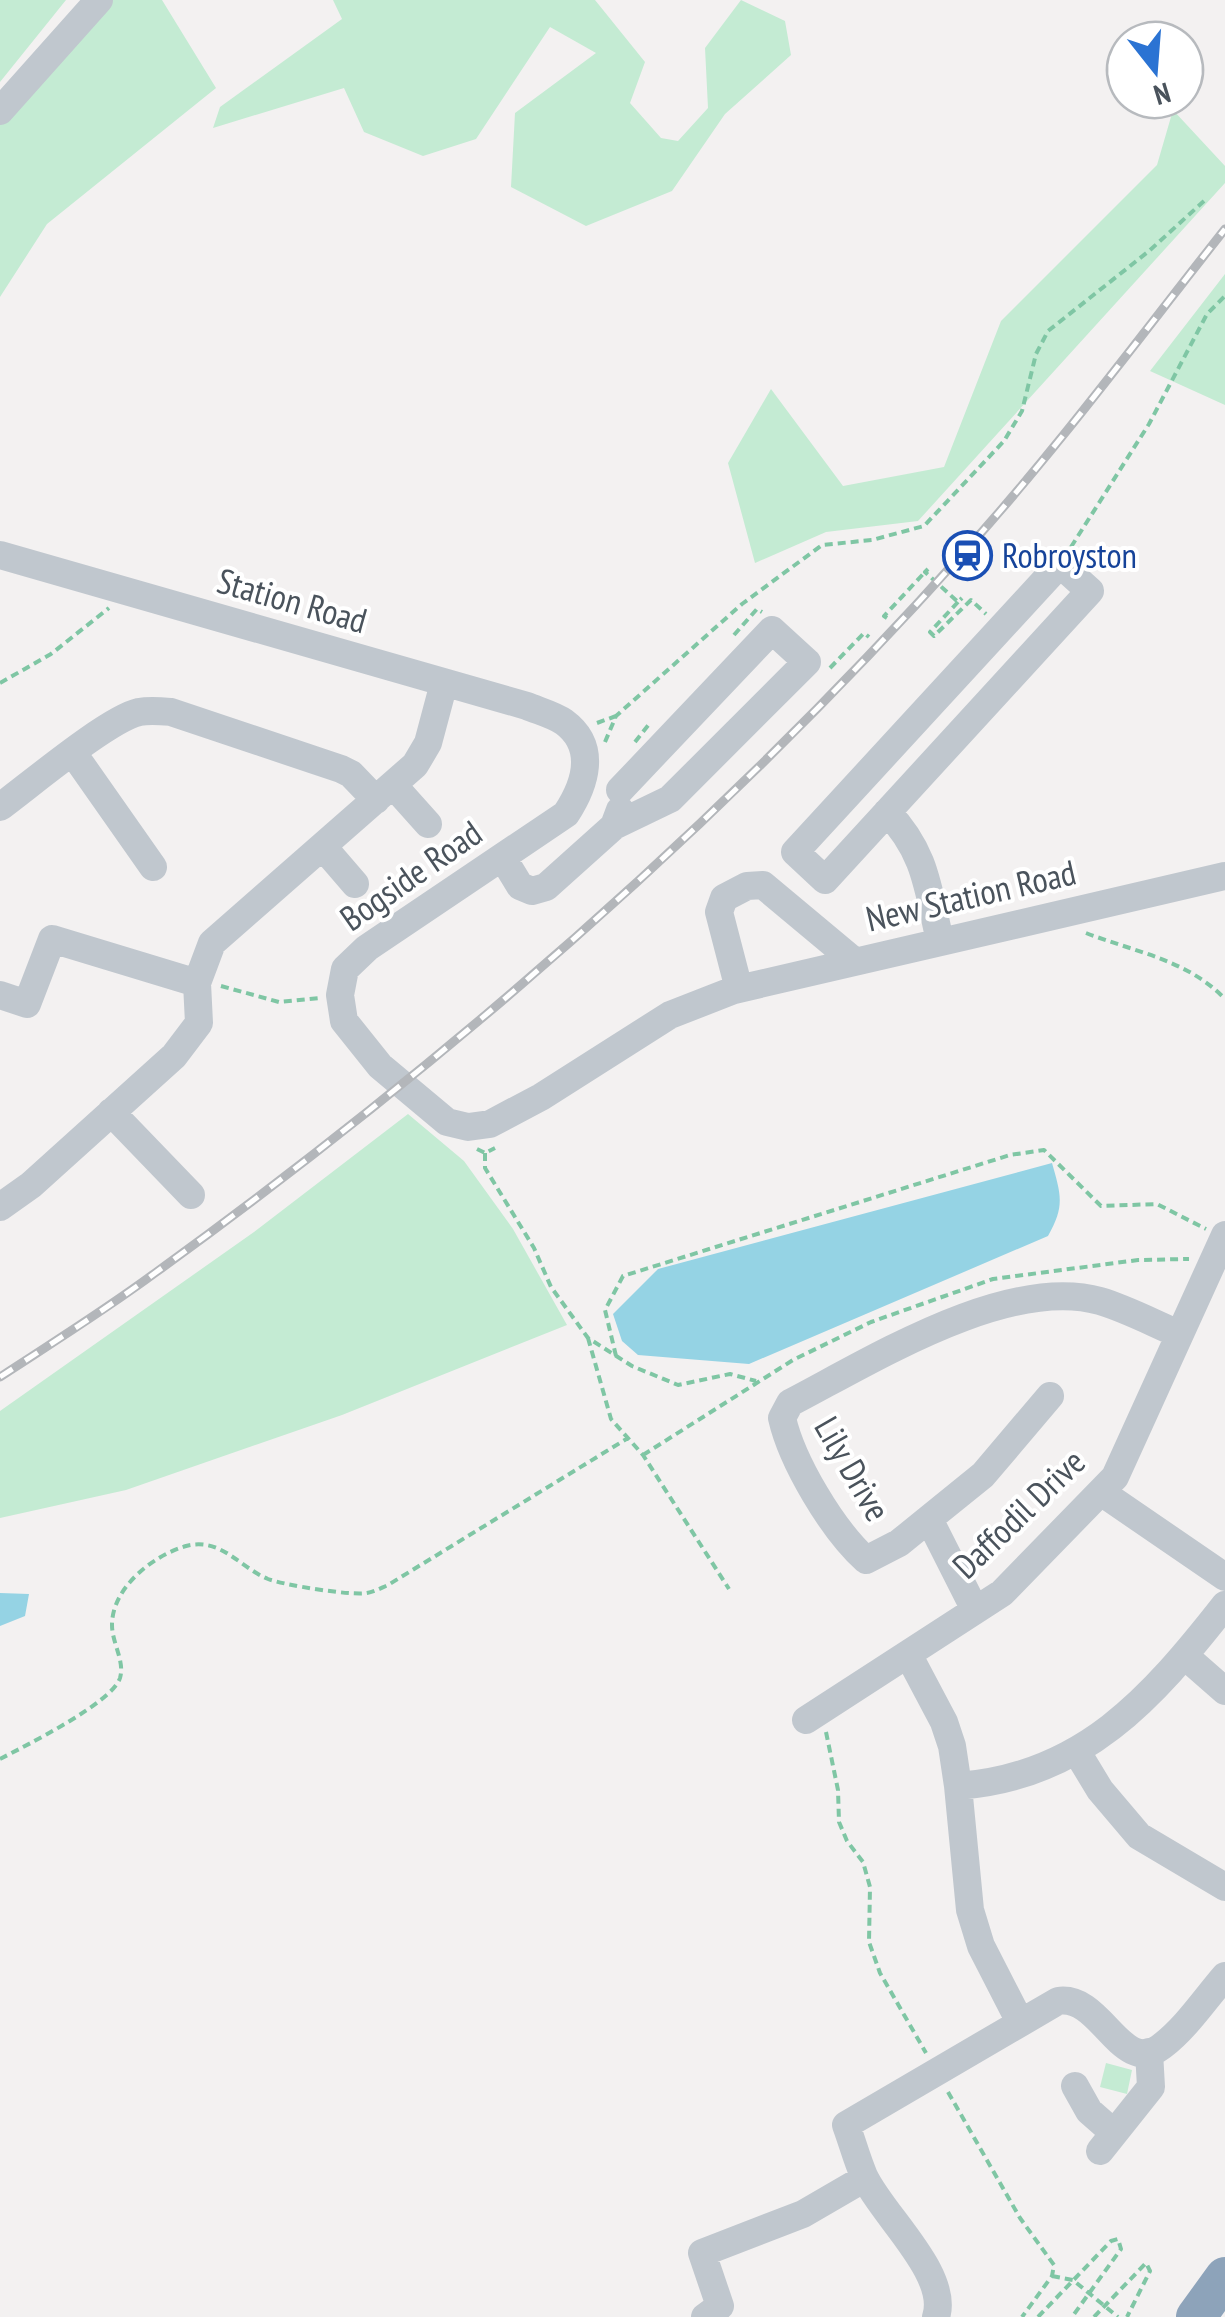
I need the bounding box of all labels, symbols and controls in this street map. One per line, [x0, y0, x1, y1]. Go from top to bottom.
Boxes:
north arrow [1105, 20, 1205, 120]
text: N [1150, 74, 1175, 114]
station icon: Robroyston [941, 530, 993, 582]
place label: Robroyston [1002, 532, 1137, 578]
street label: Station Road [212, 557, 372, 643]
street label: Bogside Road [331, 810, 490, 941]
street label: New Station Road [861, 849, 1080, 941]
street label: Lily Drive [805, 1408, 901, 1529]
street label: Daffodil Drive [942, 1439, 1094, 1588]

